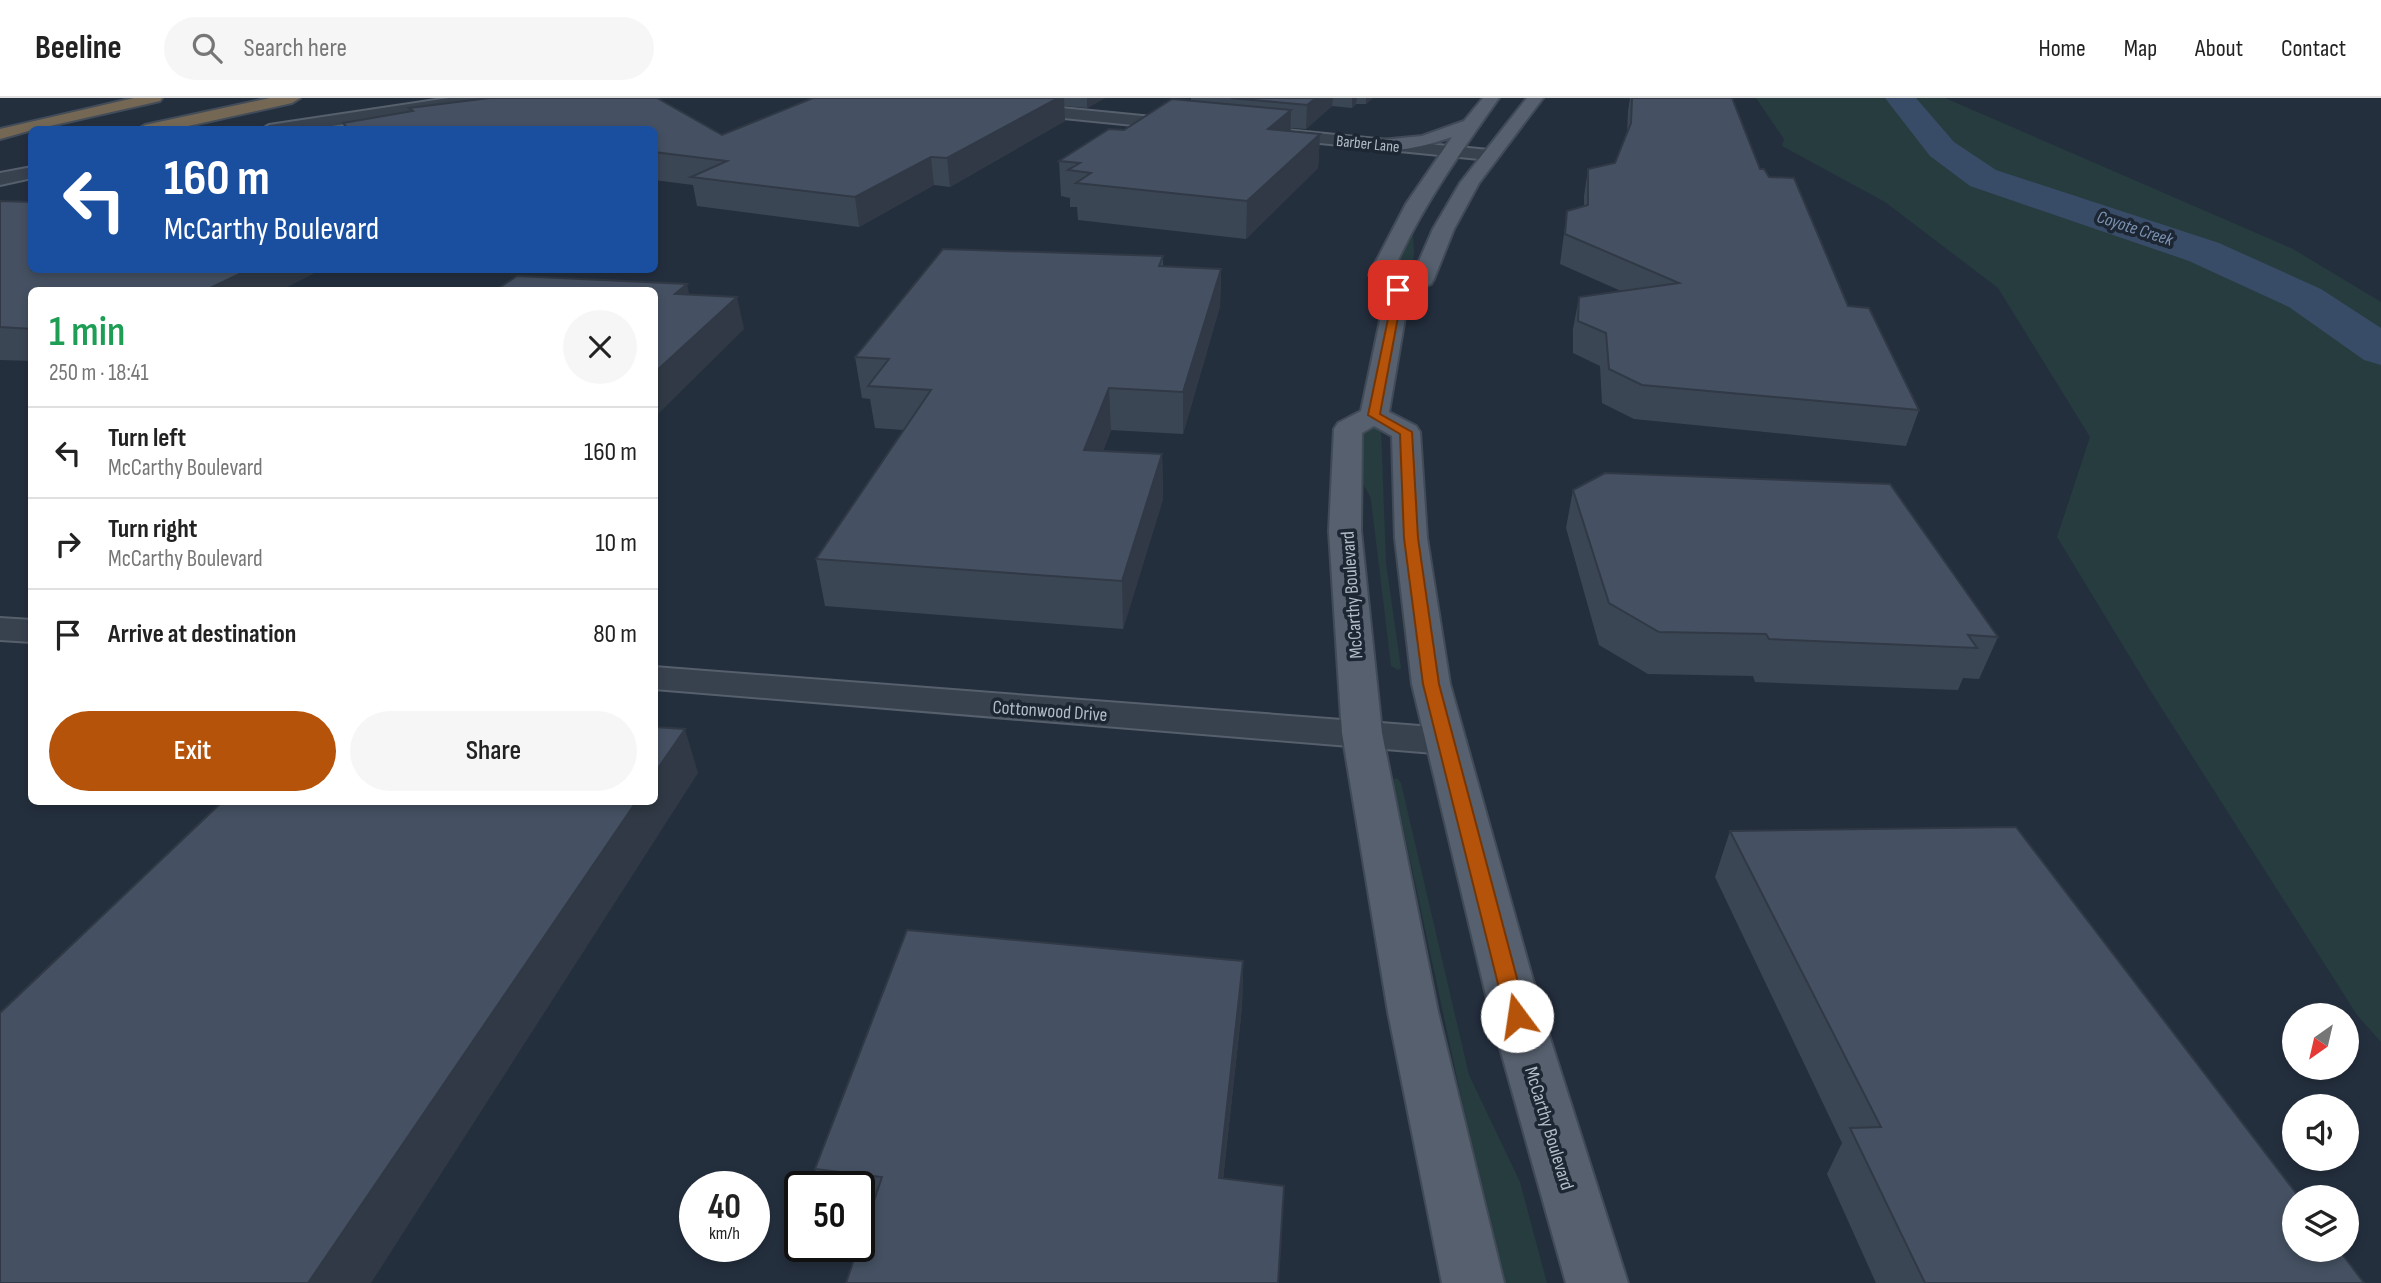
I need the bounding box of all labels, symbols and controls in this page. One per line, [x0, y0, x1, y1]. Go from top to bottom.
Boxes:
search box [164, 17, 654, 80]
text: Beeline [35, 28, 122, 68]
icon: search [188, 29, 226, 67]
text: Search here [244, 33, 347, 64]
text: Home [2038, 34, 2086, 63]
text: Map [2124, 34, 2157, 63]
text: About [2195, 34, 2243, 63]
text: Contact [2281, 34, 2346, 63]
street label: Barber Lane [1335, 132, 1400, 157]
text: 160 m [164, 150, 270, 209]
icon: left [49, 154, 140, 245]
water label: Coyote Creek [2094, 206, 2177, 251]
text: McCarthy Boulevard [164, 210, 379, 249]
pin [1368, 260, 1428, 320]
icon: arrive [1379, 271, 1417, 309]
text: 1 min [49, 307, 125, 358]
button: close [563, 310, 637, 384]
text: 250 m · 18:41 [49, 359, 148, 387]
text: Turn left [108, 423, 186, 454]
icon: left [49, 434, 87, 472]
text: 160 m [584, 437, 637, 468]
text: McCarthy Boulevard [108, 454, 263, 482]
text: Turn right [108, 514, 197, 545]
icon: right [49, 525, 87, 563]
text: 10 m [595, 528, 637, 559]
street label: McCarthy Boulevard [1337, 530, 1368, 659]
text: McCarthy Boulevard [108, 545, 263, 573]
icon: arrive [49, 616, 87, 654]
text: Arrive at destination [108, 619, 296, 650]
text: 80 m [593, 619, 637, 650]
street label: Cottonwood Drive [992, 696, 1108, 727]
button: Exit [49, 711, 336, 791]
button: Share [350, 711, 637, 791]
position arrow [1480, 979, 1554, 1053]
north arrow [2282, 1003, 2359, 1080]
map controls [2282, 1003, 2359, 1262]
street label: McCarthy Boulevard [1519, 1064, 1578, 1193]
button: sound [2282, 1094, 2359, 1171]
speed limit sign: 50 [784, 1171, 875, 1262]
button: layers [2282, 1185, 2359, 1262]
text: 40 [708, 1186, 741, 1229]
text: km/h [709, 1223, 740, 1244]

